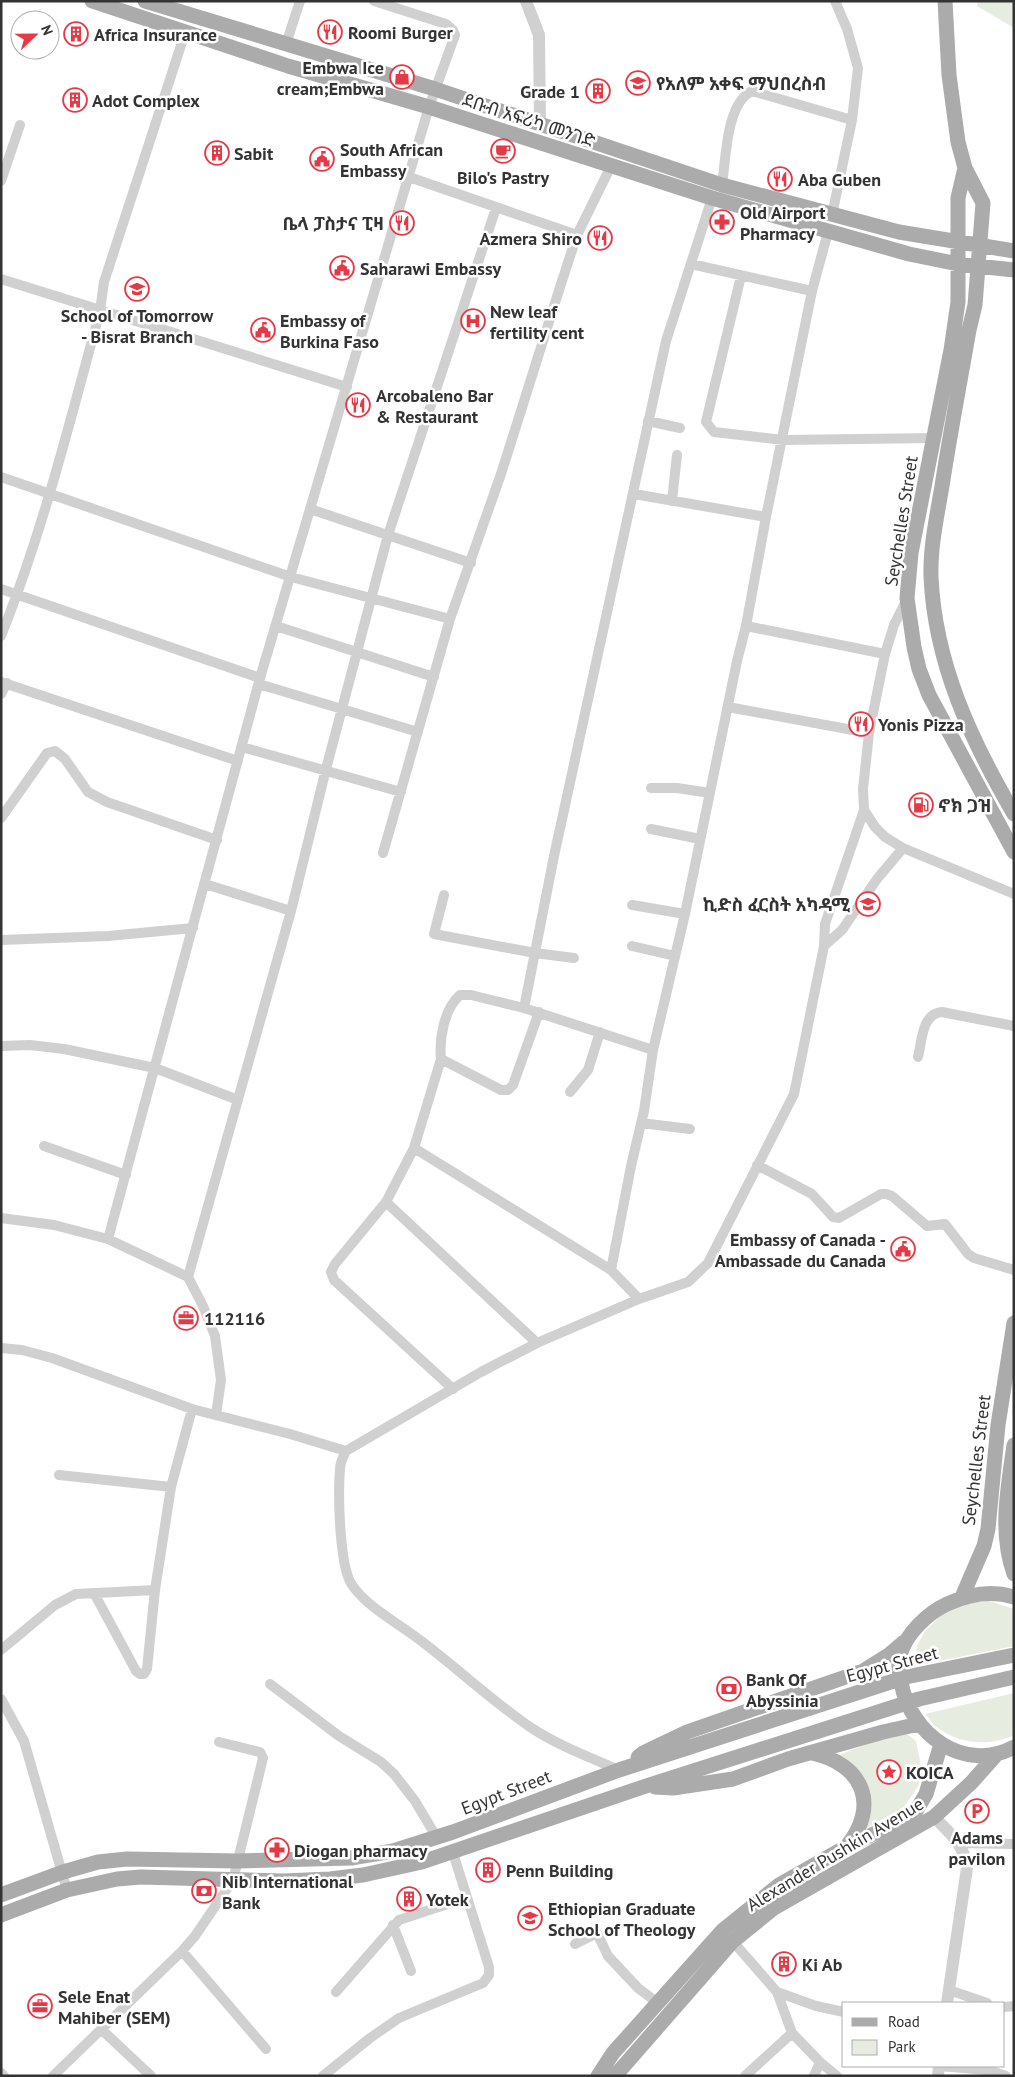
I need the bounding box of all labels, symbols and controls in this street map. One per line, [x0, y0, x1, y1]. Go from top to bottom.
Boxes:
north arrow [10, 10, 60, 60]
restaurant icon: Roomi Burger [317, 19, 343, 45]
building icon: Africa Insurance [63, 21, 89, 47]
place label: Roomi Burger [348, 21, 454, 44]
text: N [37, 22, 57, 38]
place label: Africa Insurance [94, 23, 217, 46]
place label: Embwa Ice cream;Embwa [277, 56, 384, 100]
shop icon: Embwa Ice cream;Embwa [389, 64, 415, 90]
school or university icon: የአለም አቀፍ ማህበረስብ [625, 70, 651, 96]
place label: የአለም አቀፍ ማህበረስብ [656, 72, 826, 95]
building icon: Grade 1 [585, 78, 611, 104]
place label: Grade 1 [520, 80, 580, 103]
building icon: Adot Complex [62, 87, 88, 113]
street label: ደቡብ አፍሪካ መንገድ [460, 88, 598, 152]
place label: Adot Complex [92, 89, 200, 112]
place label: South African Embassy [340, 138, 443, 182]
cafe icon: Bilo's Pastry [490, 138, 516, 164]
building icon: Sabit [204, 140, 230, 166]
place label: Sabit [234, 142, 274, 165]
public building icon: South African Embassy [309, 146, 335, 172]
place label: Bilo's Pastry [457, 166, 549, 189]
restaurant icon: Aba Guben [767, 166, 793, 192]
place label: Aba Guben [798, 168, 881, 191]
place label: Old Airport Pharmacy [740, 201, 826, 245]
pharmacy icon: Old Airport Pharmacy [709, 209, 735, 235]
restaurant icon: ቤላ ፓስታና ፒዛ [389, 210, 415, 236]
place label: ቤላ ፓስታና ፒዛ [282, 212, 384, 235]
restaurant icon: Azmera Shiro [587, 225, 613, 251]
place label: Azmera Shiro [479, 227, 582, 250]
public building icon: Saharawi Embassy [329, 255, 355, 281]
place label: Saharawi Embassy [360, 257, 501, 280]
school or university icon: School of Tomorrow - Bisrat Branch [124, 276, 150, 302]
place label: New leaf fertility cent [490, 300, 585, 344]
place label: School of Tomorrow - Bisrat Branch [61, 304, 214, 348]
hospital icon: New leaf fertility cent [460, 308, 486, 334]
place label: Embassy of Burkina Faso [280, 309, 379, 353]
public building icon: Embassy of Burkina Faso [250, 317, 276, 343]
place label: Arcobaleno Bar & Restaurant [376, 384, 494, 428]
restaurant icon: Arcobaleno Bar & Restaurant [345, 392, 371, 418]
street label: Seychelles Street [879, 454, 923, 588]
restaurant icon: Yonis Pizza [848, 711, 874, 737]
place label: Yonis Pizza [877, 713, 964, 736]
fuel station icon: ኖክ ጋዝ [908, 792, 934, 818]
place label: ኖክ ጋዝ [938, 794, 991, 817]
school or university icon: ኪድስ ፈርስት አካዳሚ [855, 891, 881, 917]
place label: ኪድስ ፈርስት አካዳሚ [703, 893, 850, 916]
place label: Embassy of Canada - Ambassade du Canada [715, 1228, 886, 1272]
public building icon: Embassy of Canada - Ambassade du Canada [890, 1236, 916, 1262]
office icon: 112116 [173, 1305, 199, 1331]
place label: 112116 [204, 1307, 265, 1330]
street label: Seychelles Street [957, 1393, 995, 1527]
street label: Egypt Street [843, 1641, 941, 1687]
place label: Bank Of Abyssinia [746, 1668, 819, 1712]
bank icon: Bank Of Abyssinia [716, 1676, 742, 1702]
place icon: KOICA [876, 1759, 902, 1785]
place label: KOICA [906, 1761, 954, 1784]
street label: Egypt Street [458, 1764, 554, 1820]
street label: Alexander Pushkin Avenue [742, 1792, 928, 1916]
parking icon: Adams pavilon [964, 1798, 990, 1824]
place label: Adams pavilon [949, 1826, 1005, 1870]
pharmacy icon: Diogan pharmacy [264, 1837, 290, 1863]
place label: Diogan pharmacy [294, 1839, 428, 1862]
building icon: Penn Building [475, 1857, 501, 1883]
place label: Penn Building [506, 1859, 613, 1882]
place label: Nib International Bank [222, 1870, 354, 1914]
bank icon: Nib International Bank [191, 1878, 217, 1904]
building icon: Yotek [396, 1886, 422, 1912]
place label: Yotek [425, 1888, 469, 1911]
place label: Ethiopian Graduate School of Theology [548, 1897, 696, 1941]
school or university icon: Ethiopian Graduate School of Theology [517, 1905, 543, 1931]
building icon: Ki Ab [771, 1951, 797, 1977]
place label: Ki Ab [802, 1953, 843, 1976]
place label: Sele Enat Mahiber (SEM) [58, 1985, 171, 2029]
office icon: Sele Enat Mahiber (SEM) [27, 1993, 53, 2019]
legend [842, 2002, 1005, 2067]
text: Road [888, 2012, 920, 2031]
text: Park [888, 2037, 916, 2056]

